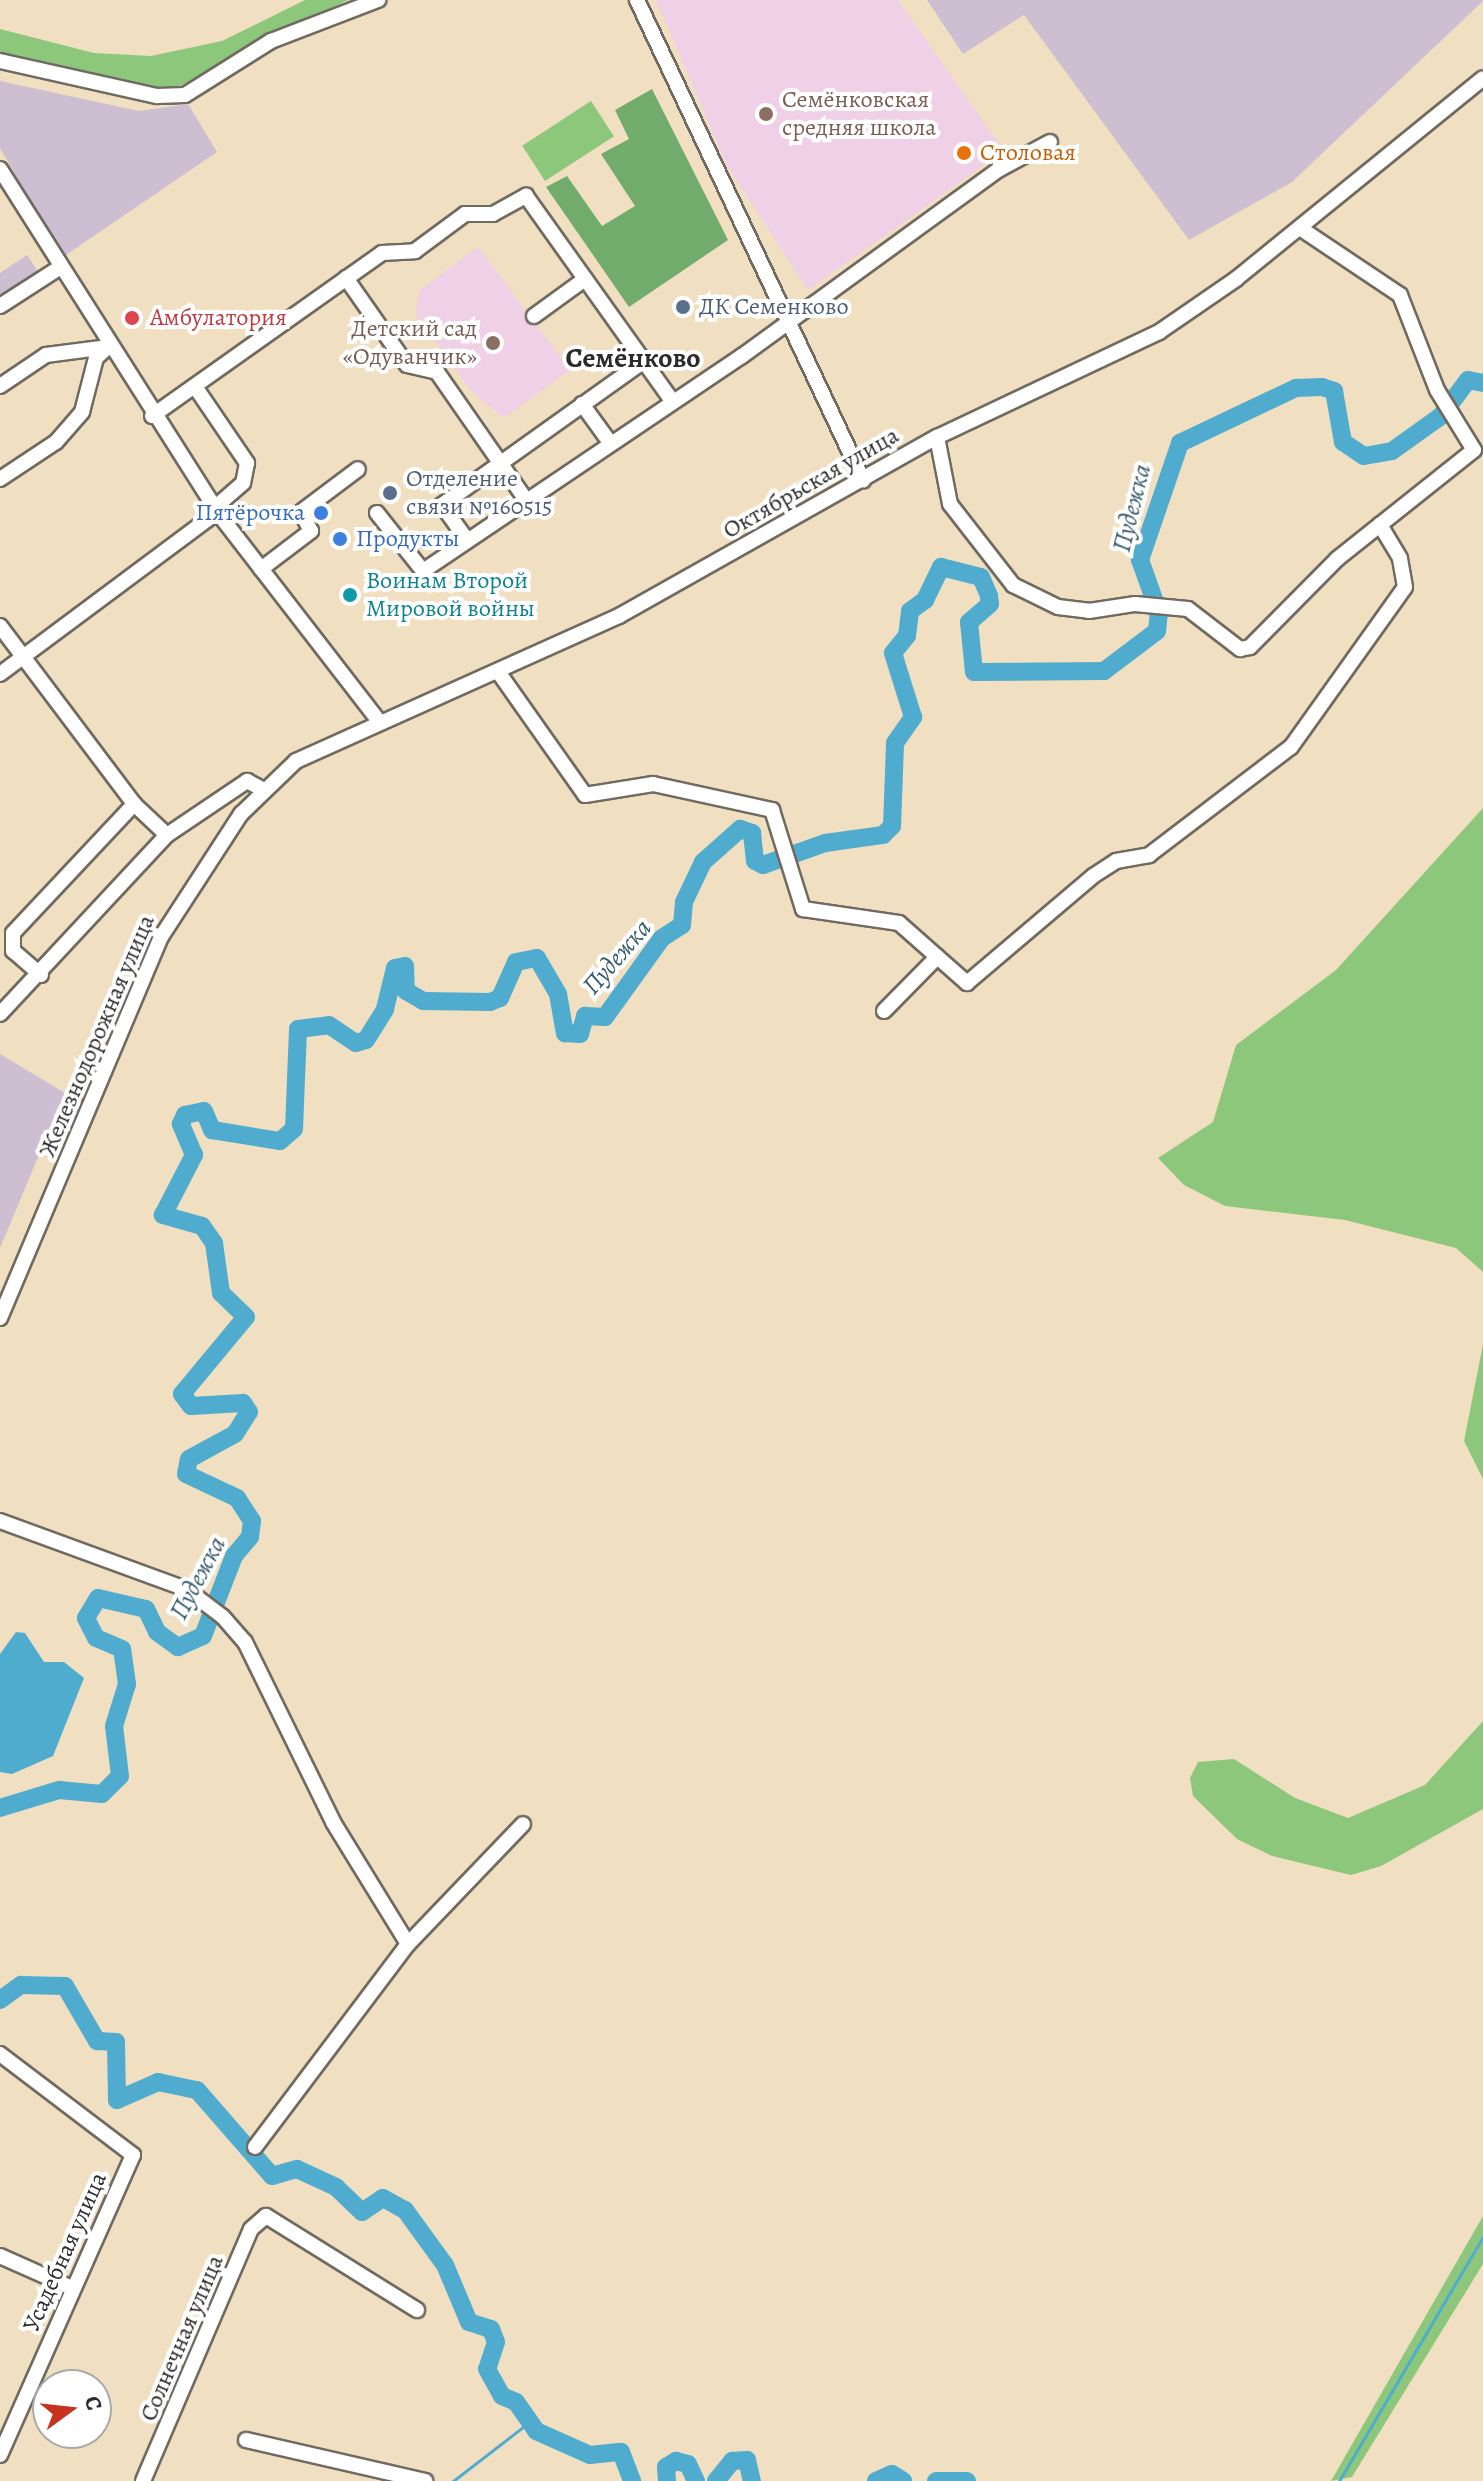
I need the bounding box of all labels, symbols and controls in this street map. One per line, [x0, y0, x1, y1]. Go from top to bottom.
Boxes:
place label: Семёнковская средняя школа [782, 86, 936, 142]
marker: Семёнковская средняя школа [757, 105, 775, 123]
place label: Столовая [980, 139, 1076, 167]
marker: Столовая [955, 144, 973, 162]
place label: ДК Семенково [699, 293, 849, 321]
marker: ДК Семенково [674, 298, 692, 316]
place label: Амбулатория [150, 304, 287, 332]
marker: Амбулатория [121, 307, 143, 329]
place label: Детский сад «Одуванчик» [343, 315, 477, 371]
marker: Детский сад «Одуванчик» [484, 334, 502, 352]
district label: Семёнково [566, 341, 700, 375]
street label: Октябрьская улица [718, 421, 904, 545]
water label: Пудежка [1106, 461, 1158, 555]
place label: Отделение связи №160515 [406, 465, 552, 521]
marker: Отделение связи №160515 [381, 484, 399, 502]
place label: Пятёрочка [195, 499, 305, 527]
marker: Пятёрочка [312, 504, 330, 522]
place label: Продукты [356, 525, 460, 553]
marker: Продукты [331, 530, 349, 548]
place label: Воинам Второй Мировой войны [366, 567, 535, 623]
marker: Воинам Второй Мировой войны [341, 586, 359, 604]
street label: Железнодорожная улица [33, 911, 161, 1161]
water label: Пудежка [576, 913, 658, 1001]
water label: Пудежка [163, 1531, 233, 1625]
street label: Усадебная улица [17, 2168, 113, 2336]
street label: Солнечная улица [134, 2251, 230, 2425]
north arrow [32, 2369, 112, 2449]
text: С [77, 2393, 109, 2414]

